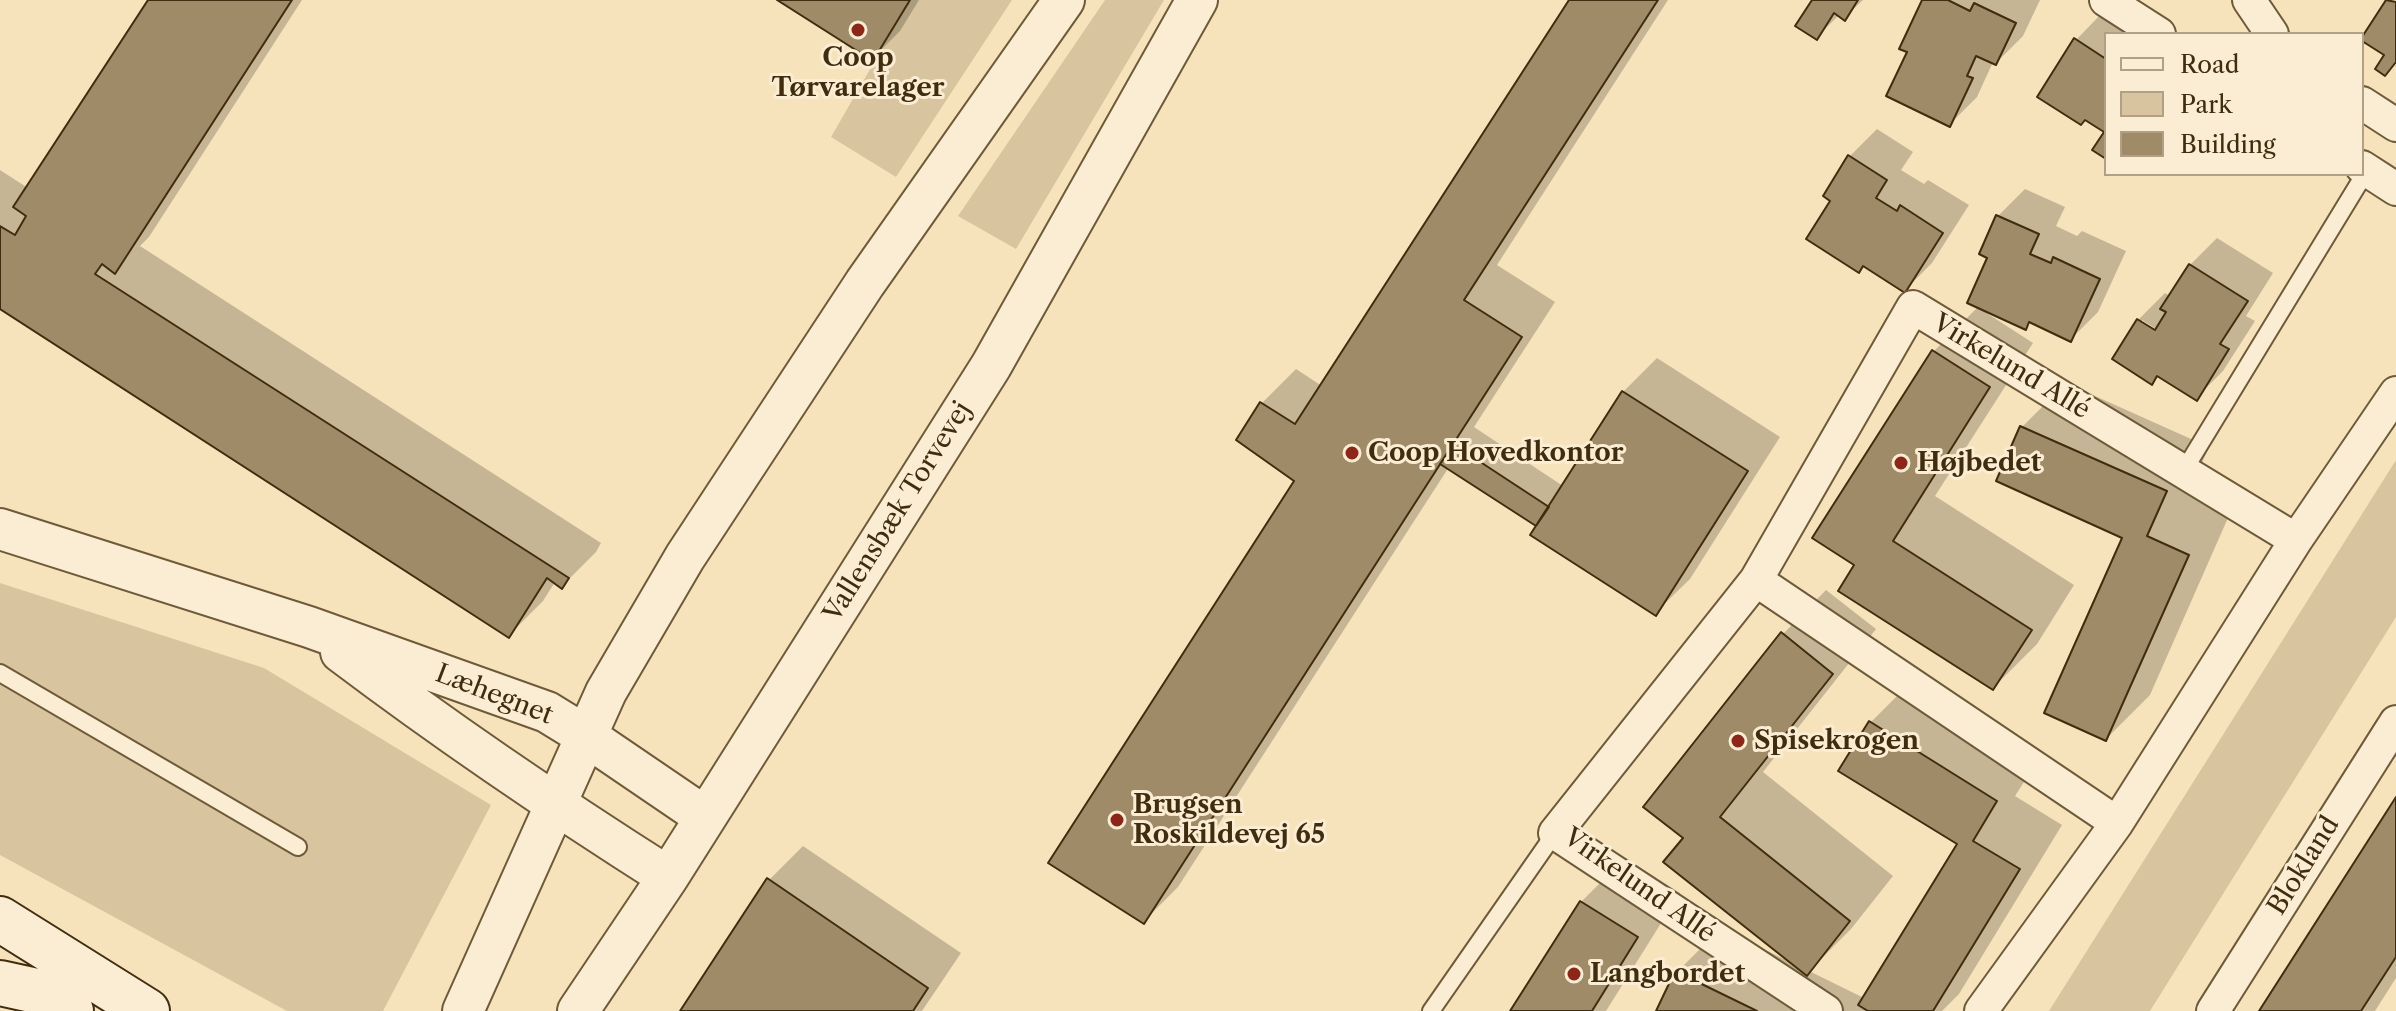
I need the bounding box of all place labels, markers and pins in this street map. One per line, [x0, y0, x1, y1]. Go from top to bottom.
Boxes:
marker: Coop Tørvarelager [849, 21, 867, 39]
place label: Coop Tørvarelager [772, 42, 944, 104]
place label: Coop Hovedkontor [1368, 437, 1624, 469]
marker: Coop Hovedkontor [1343, 444, 1361, 462]
place label: Højbedet [1917, 447, 2041, 479]
marker: Højbedet [1892, 454, 1910, 472]
place label: Spisekrogen [1754, 725, 1919, 757]
marker: Spisekrogen [1729, 732, 1747, 750]
place label: Brugsen Roskildevej 65 [1133, 789, 1325, 850]
marker: Brugsen Roskildevej 65 [1108, 811, 1126, 829]
place label: Langbordet [1590, 958, 1745, 990]
marker: Langbordet [1565, 965, 1583, 983]

